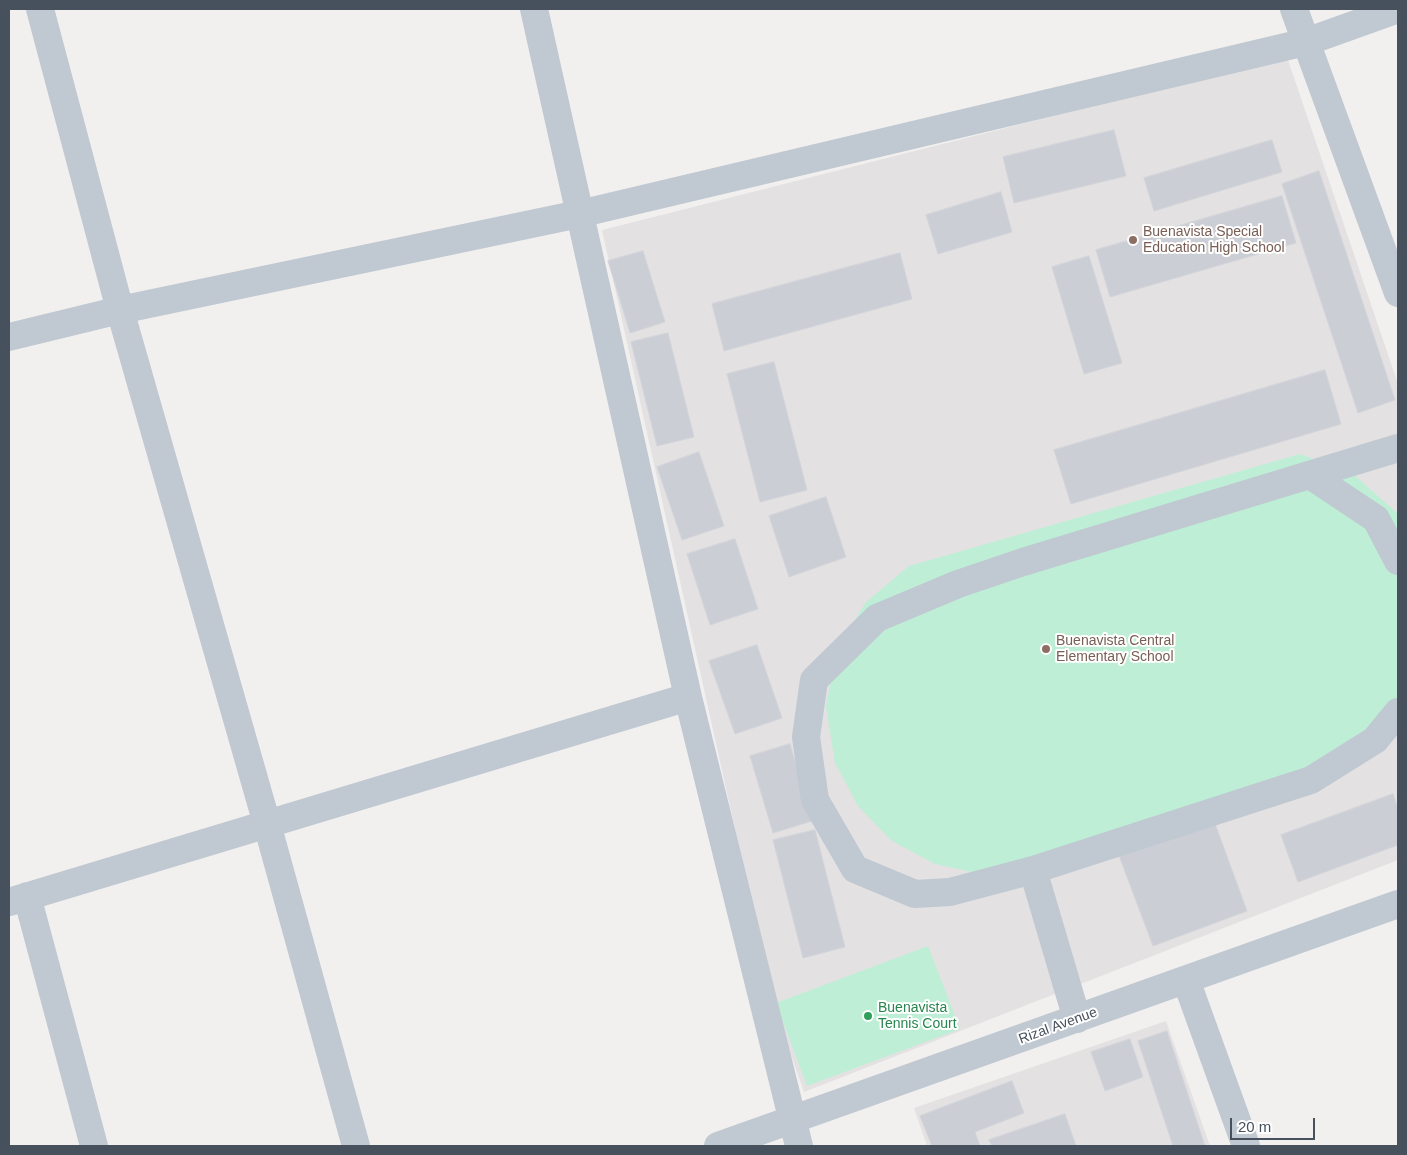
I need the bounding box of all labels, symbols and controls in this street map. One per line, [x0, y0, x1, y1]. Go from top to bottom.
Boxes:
place label: Buenavista Special Education High School [1143, 224, 1285, 256]
marker: Buenavista Special Education High School [1127, 234, 1139, 246]
place label: Buenavista Central Elementary School [1056, 633, 1174, 666]
marker: Buenavista Central Elementary School [1040, 643, 1052, 655]
place label: Buenavista Tennis Court [878, 1000, 957, 1032]
street label: Rizal Avenue [1016, 1004, 1100, 1048]
marker: Buenavista Tennis Court [862, 1010, 874, 1022]
scale bar [1232, 1108, 1317, 1140]
text: 20 m [1238, 1118, 1271, 1135]

